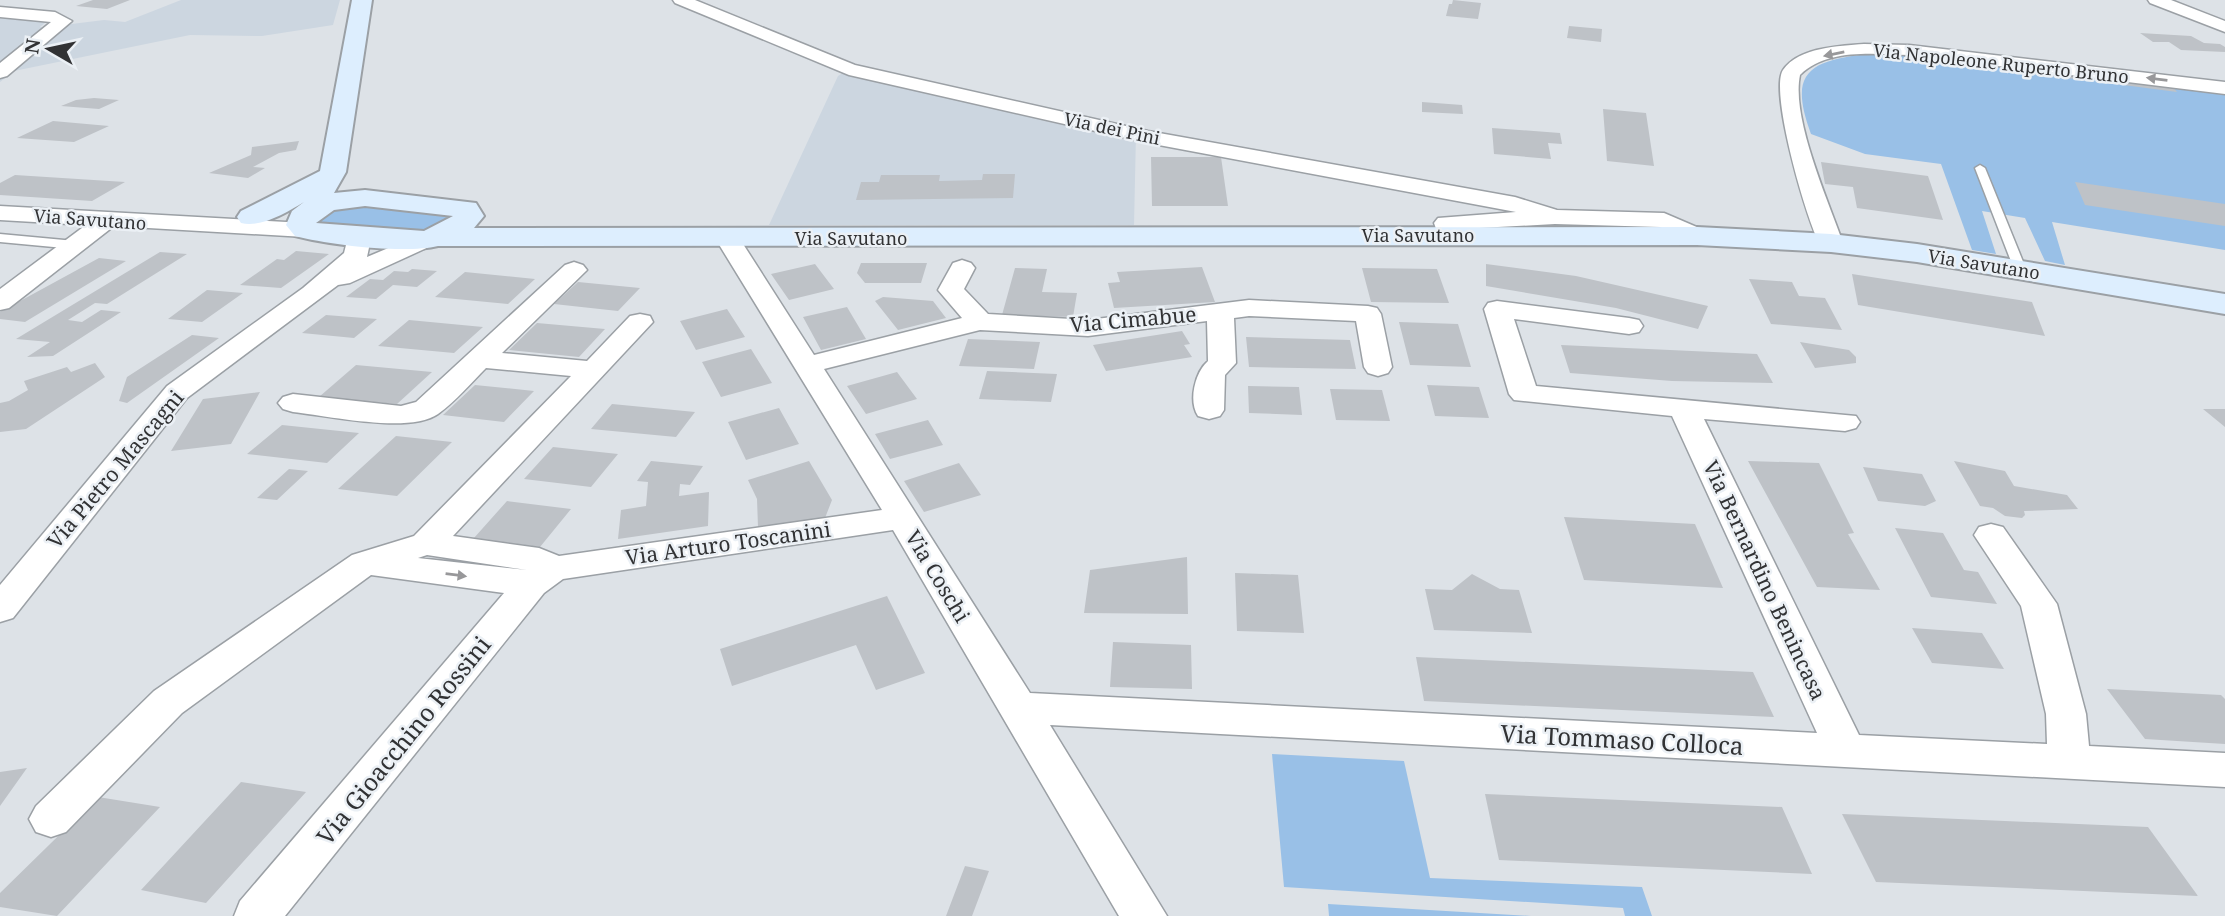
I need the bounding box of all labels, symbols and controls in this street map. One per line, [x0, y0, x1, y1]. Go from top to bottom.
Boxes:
north arrow [14, 14, 84, 84]
text: N [18, 37, 46, 56]
street label: Via Napoleone Ruperto Bruno [1872, 38, 2130, 88]
one-way arrow [1823, 48, 1845, 59]
one-way arrow [2146, 74, 2168, 85]
street label: Via dei Pini [1062, 106, 1163, 150]
street label: Via Savutano [33, 203, 147, 235]
street label: Via Savutano [1362, 223, 1474, 247]
street label: Via Savutano [795, 226, 907, 250]
street label: Via Savutano [1926, 243, 2042, 285]
street label: Via Cimabue [1069, 300, 1197, 338]
street label: Via Pietro Mascagni [41, 384, 190, 554]
street label: Via Bernardino Benincasa [1697, 456, 1833, 704]
street label: Via Arturo Toscanini [623, 515, 833, 571]
street label: Via Coschi [899, 525, 977, 628]
one-way arrow [445, 569, 467, 580]
street label: Via Gioacchino Rossini [308, 628, 498, 851]
street label: Via Tommaso Colloca [1500, 716, 1744, 762]

